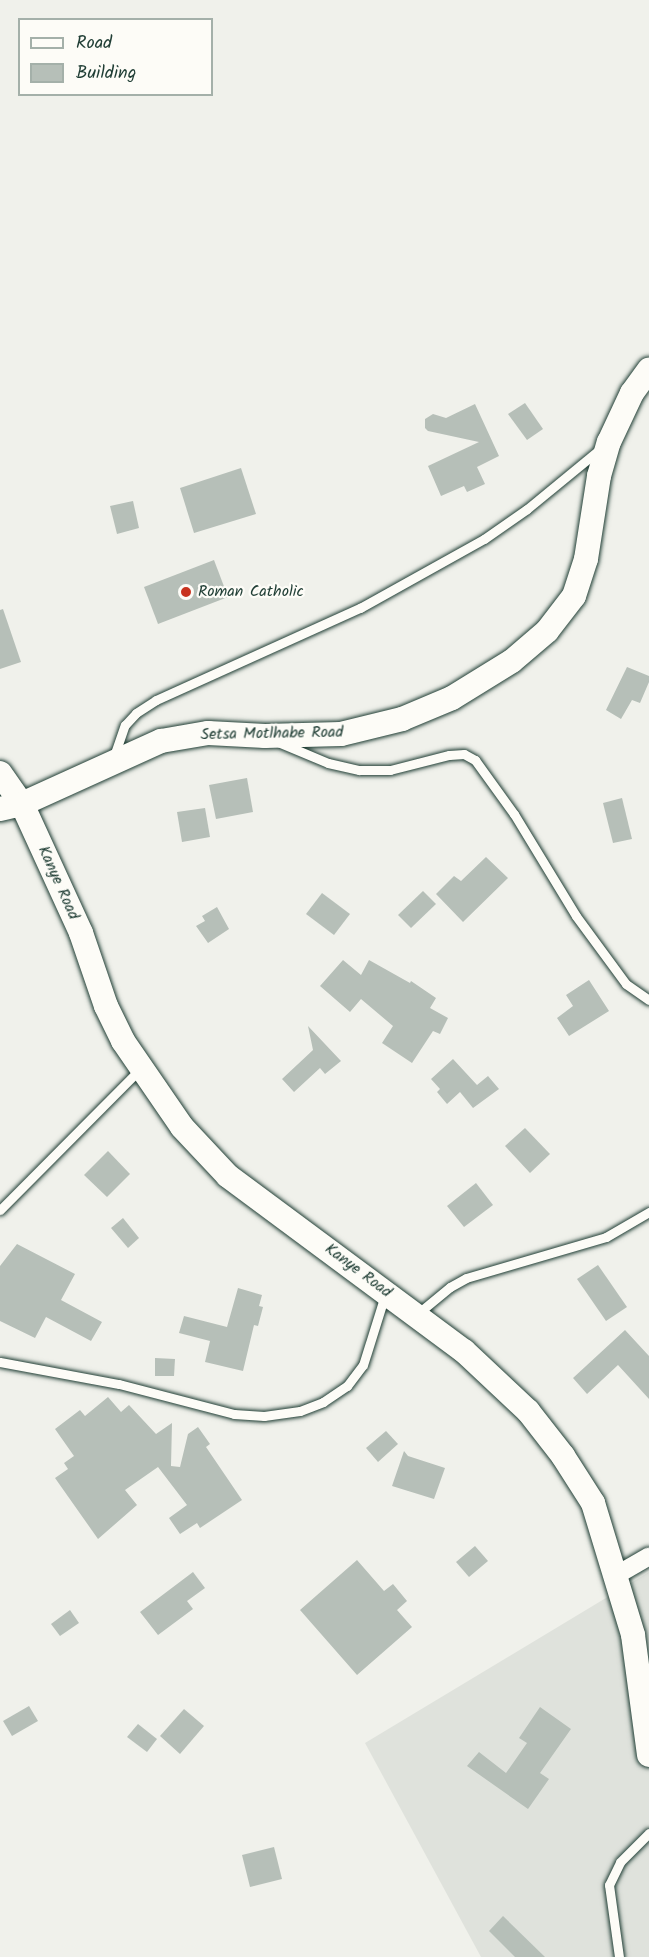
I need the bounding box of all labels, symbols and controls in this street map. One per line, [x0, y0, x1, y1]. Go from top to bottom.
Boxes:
legend [18, 18, 213, 96]
text: Road [76, 29, 112, 58]
text: Building [76, 59, 136, 88]
place label: Roman Catholic [198, 582, 304, 602]
marker: Roman Catholic [179, 585, 193, 599]
street label: Setsa Motlhabe Road [200, 723, 344, 745]
street label: Kanye Road [33, 843, 83, 923]
street label: Kanye Road [321, 1240, 395, 1302]

